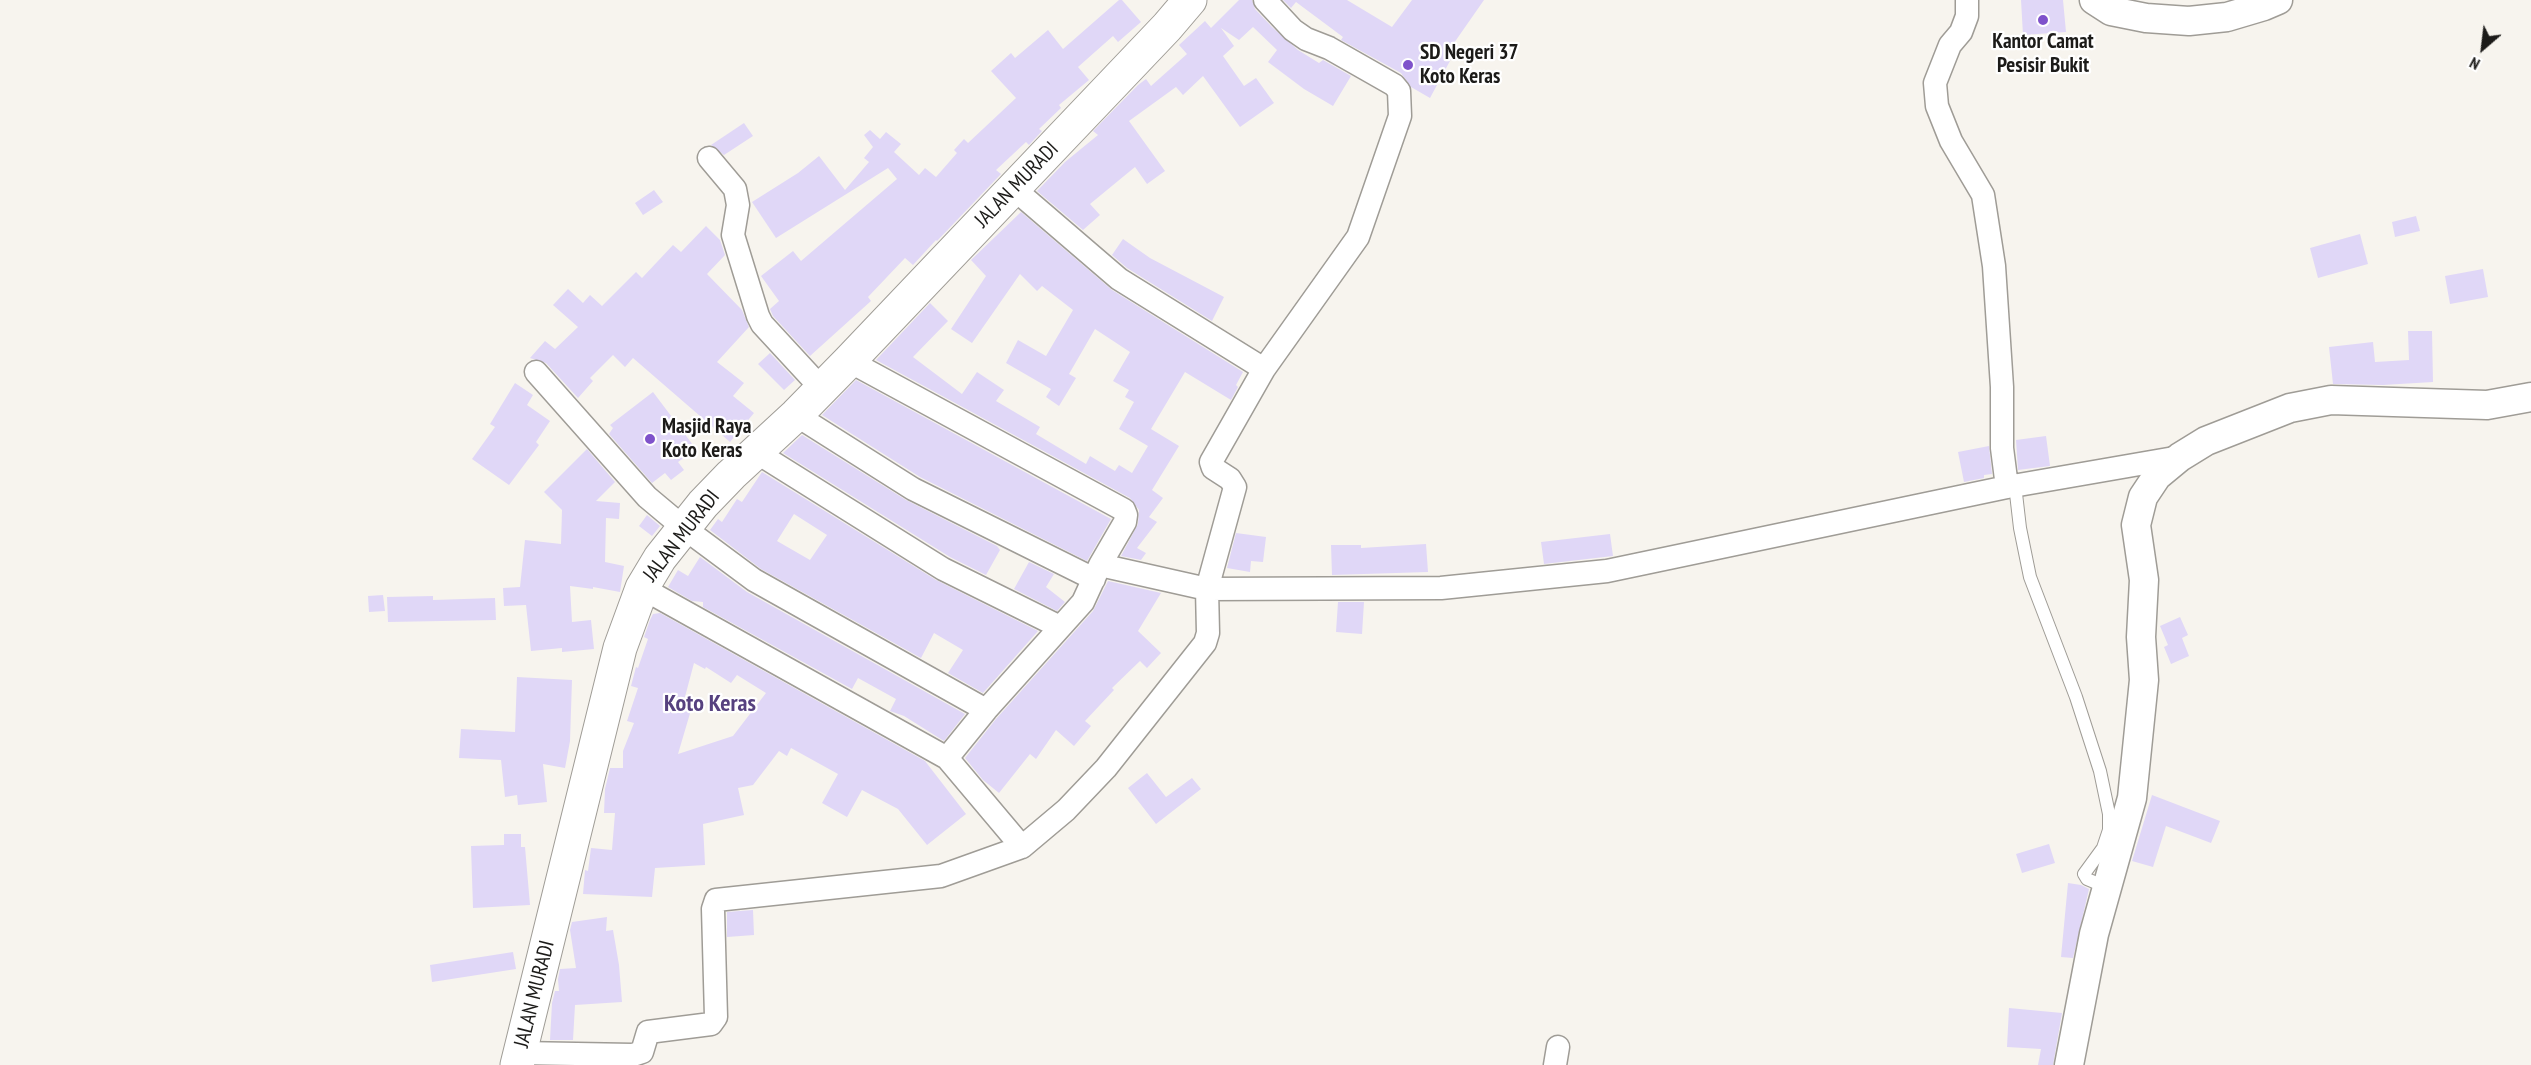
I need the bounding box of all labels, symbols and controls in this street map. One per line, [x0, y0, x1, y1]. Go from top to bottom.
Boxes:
marker: Kantor Camat Pesisir Bukit [2036, 13, 2050, 27]
north arrow [2453, 18, 2513, 78]
place label: Kantor Camat Pesisir Bukit [1992, 29, 2094, 79]
place label: SD Negeri 37 Koto Keras [1420, 40, 1519, 90]
text: N [2466, 53, 2483, 75]
marker: SD Negeri 37 Koto Keras [1401, 58, 1415, 72]
street label: JALAN MURADI [970, 137, 1064, 233]
place label: Masjid Raya Koto Keras [662, 414, 751, 464]
marker: Masjid Raya Koto Keras [643, 432, 657, 446]
street label: JALAN MURADI [638, 485, 726, 587]
district label: Koto Keras [664, 690, 756, 718]
street label: JALAN MURADI [510, 938, 560, 1050]

